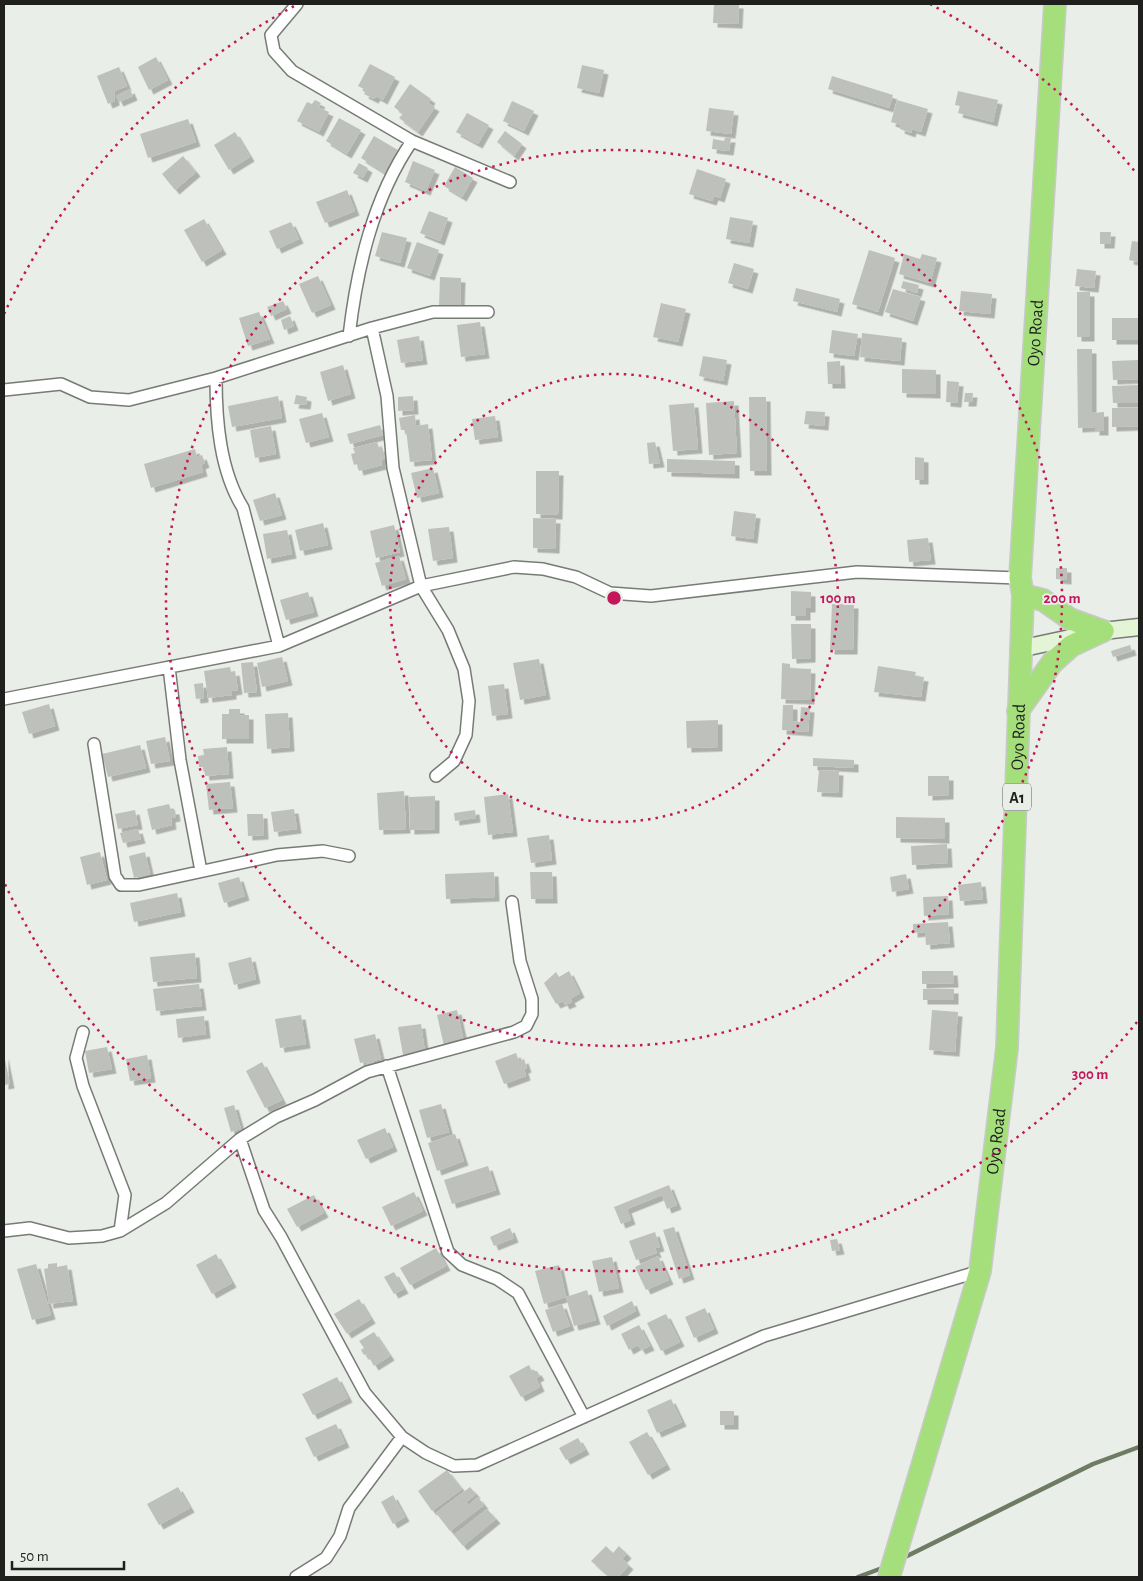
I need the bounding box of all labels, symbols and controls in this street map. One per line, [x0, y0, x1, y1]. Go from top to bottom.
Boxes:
street label: Oyo Road [1025, 299, 1047, 367]
centre of rings [605, 589, 623, 607]
text: 100 m [820, 591, 856, 606]
text: 200 m [1043, 591, 1081, 606]
street label: Oyo Road [1009, 704, 1029, 771]
road number: A1 [1003, 784, 1031, 810]
text: 300 m [1072, 1067, 1108, 1082]
street label: Oyo Road [984, 1107, 1010, 1175]
scale bar [12, 1538, 125, 1570]
text: 50 m [20, 1549, 49, 1564]

